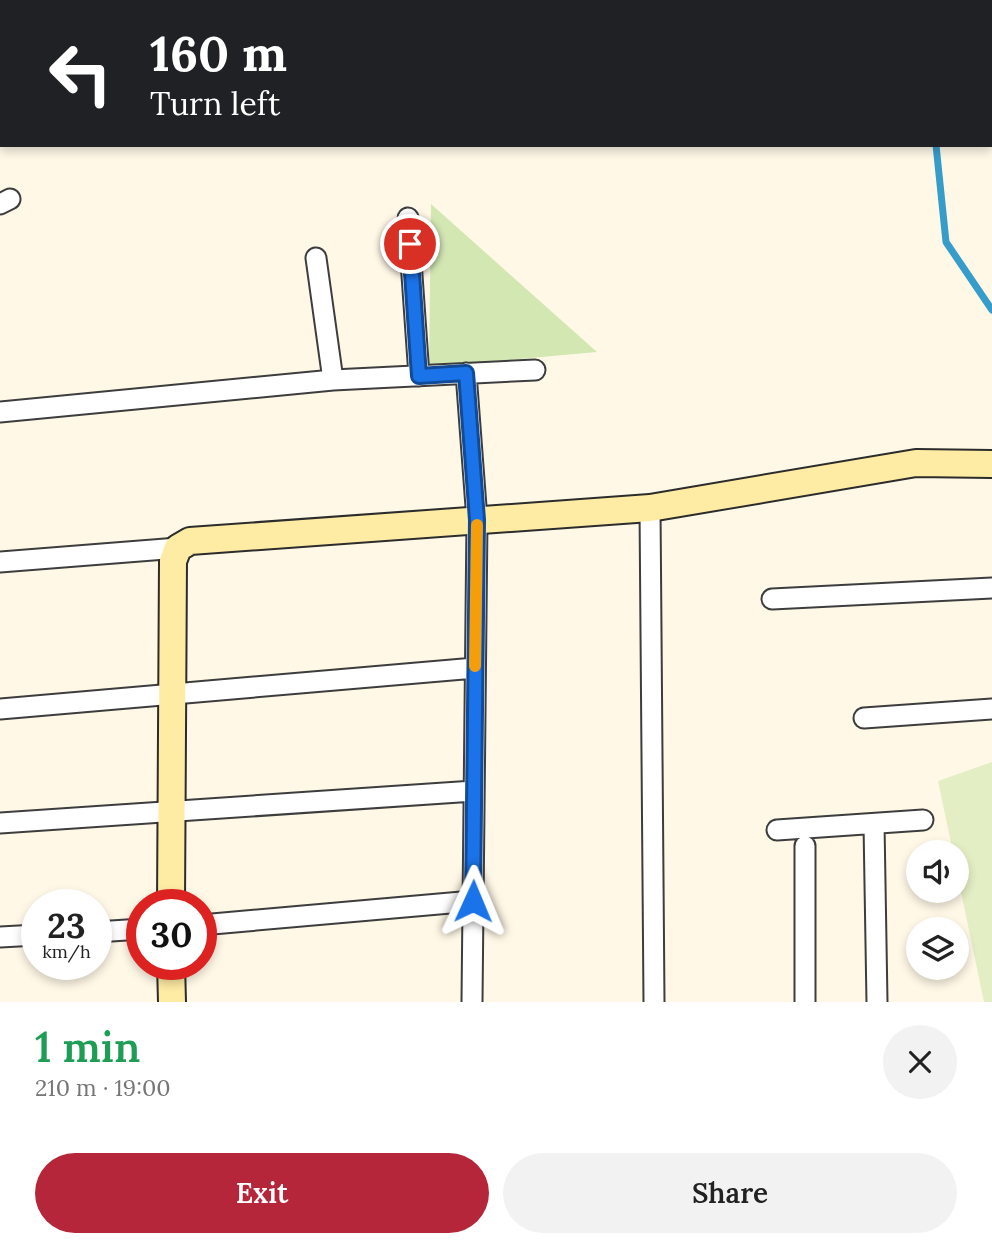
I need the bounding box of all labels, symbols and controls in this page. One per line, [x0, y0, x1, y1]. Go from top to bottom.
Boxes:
text: 160 m [150, 22, 287, 84]
icon: left [35, 28, 126, 119]
text: Turn left [150, 83, 280, 124]
pin [380, 214, 440, 274]
icon: arrive [391, 225, 429, 263]
map controls [906, 840, 969, 980]
button: sound [906, 840, 969, 903]
position arrow [436, 864, 510, 938]
speed limit sign: 30 [126, 889, 217, 980]
text: 23 [47, 903, 86, 948]
button: layers [906, 917, 969, 980]
text: km/h [42, 940, 91, 963]
text: 1 min [35, 1020, 140, 1074]
button: close [883, 1025, 957, 1099]
text: 210 m · 19:00 [35, 1073, 170, 1102]
button: Exit [35, 1153, 489, 1233]
button: Share [503, 1153, 957, 1233]

